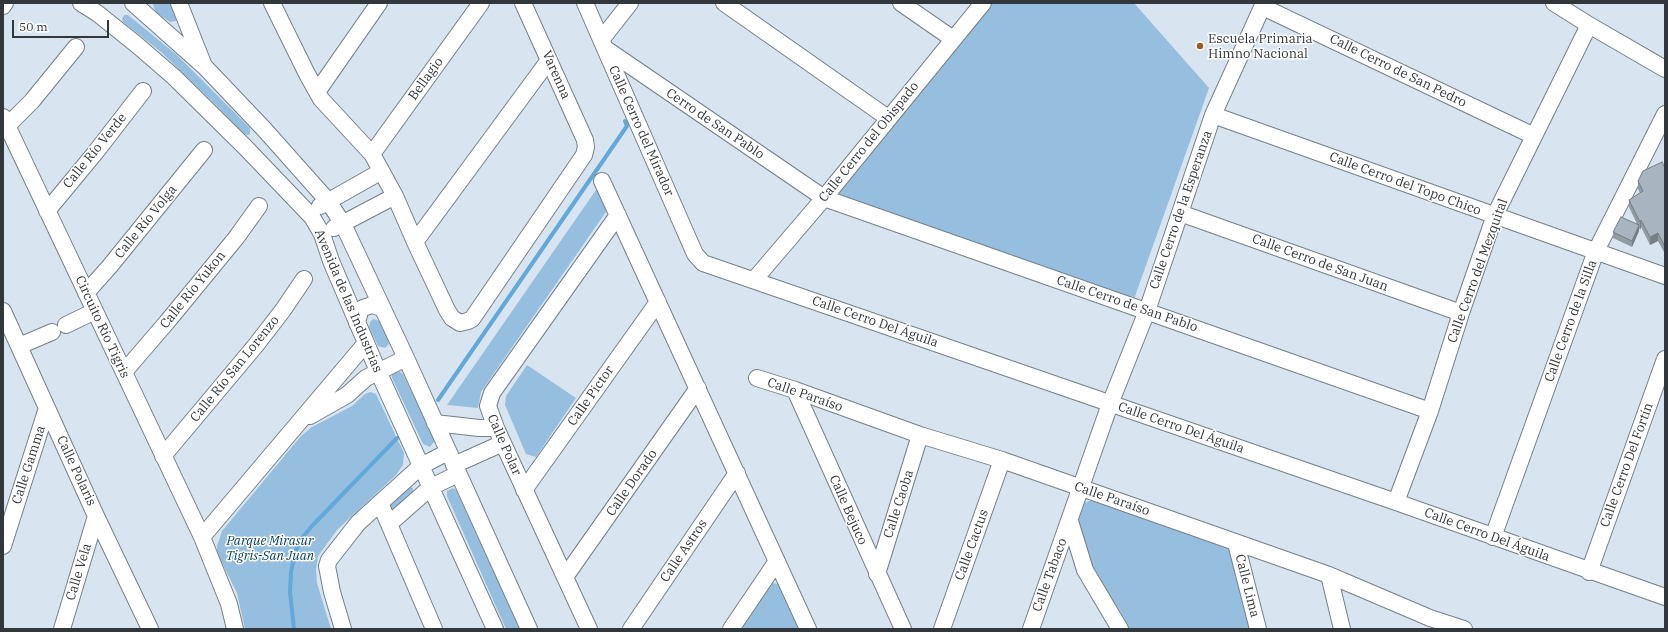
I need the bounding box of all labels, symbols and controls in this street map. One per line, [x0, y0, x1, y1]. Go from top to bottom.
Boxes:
scale bar [14, 12, 111, 38]
text: 50 m [19, 19, 48, 34]
place label: Escuela Primaria Himno Nacional [1208, 31, 1313, 62]
street label: Calle Cerro de San Pedro [1327, 31, 1469, 111]
marker: Escuela Primaria Himno Nacional [1195, 41, 1205, 51]
street label: Varenna [538, 48, 574, 102]
street label: Bellagio [405, 55, 447, 103]
street label: Calle Cerro del Mirador [605, 63, 677, 199]
street label: Calle Cerro del Obispado [816, 79, 922, 205]
street label: Cerro de San Pablo [663, 85, 767, 163]
street label: Calle Río Verde [60, 110, 130, 192]
street label: Calle Cerro de la Esperanza [1146, 129, 1216, 291]
street label: Calle Cerro del Topo Chico [1327, 149, 1483, 219]
street label: Calle Río Volga [112, 182, 180, 262]
street label: Calle Cerro del Mezquital [1445, 197, 1511, 345]
street label: Avenida de las Industrias [311, 227, 385, 375]
street label: Calle Cerro de San Juan [1250, 231, 1390, 295]
street label: Calle Río Yukon [157, 248, 229, 332]
street label: Calle Cerro de la Silla [1542, 258, 1600, 384]
street label: Circuito Río Tigris [71, 273, 133, 381]
street label: Calle Cerro de San Pablo [1054, 273, 1200, 335]
street label: Calle Cerro Del Águila [810, 293, 940, 351]
street label: Calle Río San Lorenzo [187, 313, 283, 425]
street label: Calle Pictor [565, 363, 617, 429]
street label: Calle Paraíso [765, 375, 845, 415]
street label: Calle Cerro Del Águila [1116, 399, 1246, 457]
street label: Calle Cerro Del Fortín [1597, 401, 1657, 529]
street label: Calle Polar [484, 412, 524, 478]
street label: Calle Gamma [9, 424, 49, 506]
street label: Calle Polaris [53, 433, 99, 509]
street label: Calle Dorado [603, 447, 661, 519]
street label: Calle Caoba [881, 468, 917, 540]
street label: Calle Bejuco [826, 473, 870, 547]
street label: Calle Paraíso [1072, 479, 1152, 519]
street label: Calle Cerro Del Águila [1422, 505, 1552, 565]
street label: Calle Cactus [952, 507, 992, 583]
street label: Calle Astros [657, 517, 711, 585]
park label: Parque Mirasur Tigris-San Juan [226, 533, 314, 564]
street label: Calle Tabaco [1029, 536, 1071, 614]
street label: Calle Vela [63, 541, 95, 603]
street label: Calle Lima [1232, 553, 1262, 619]

